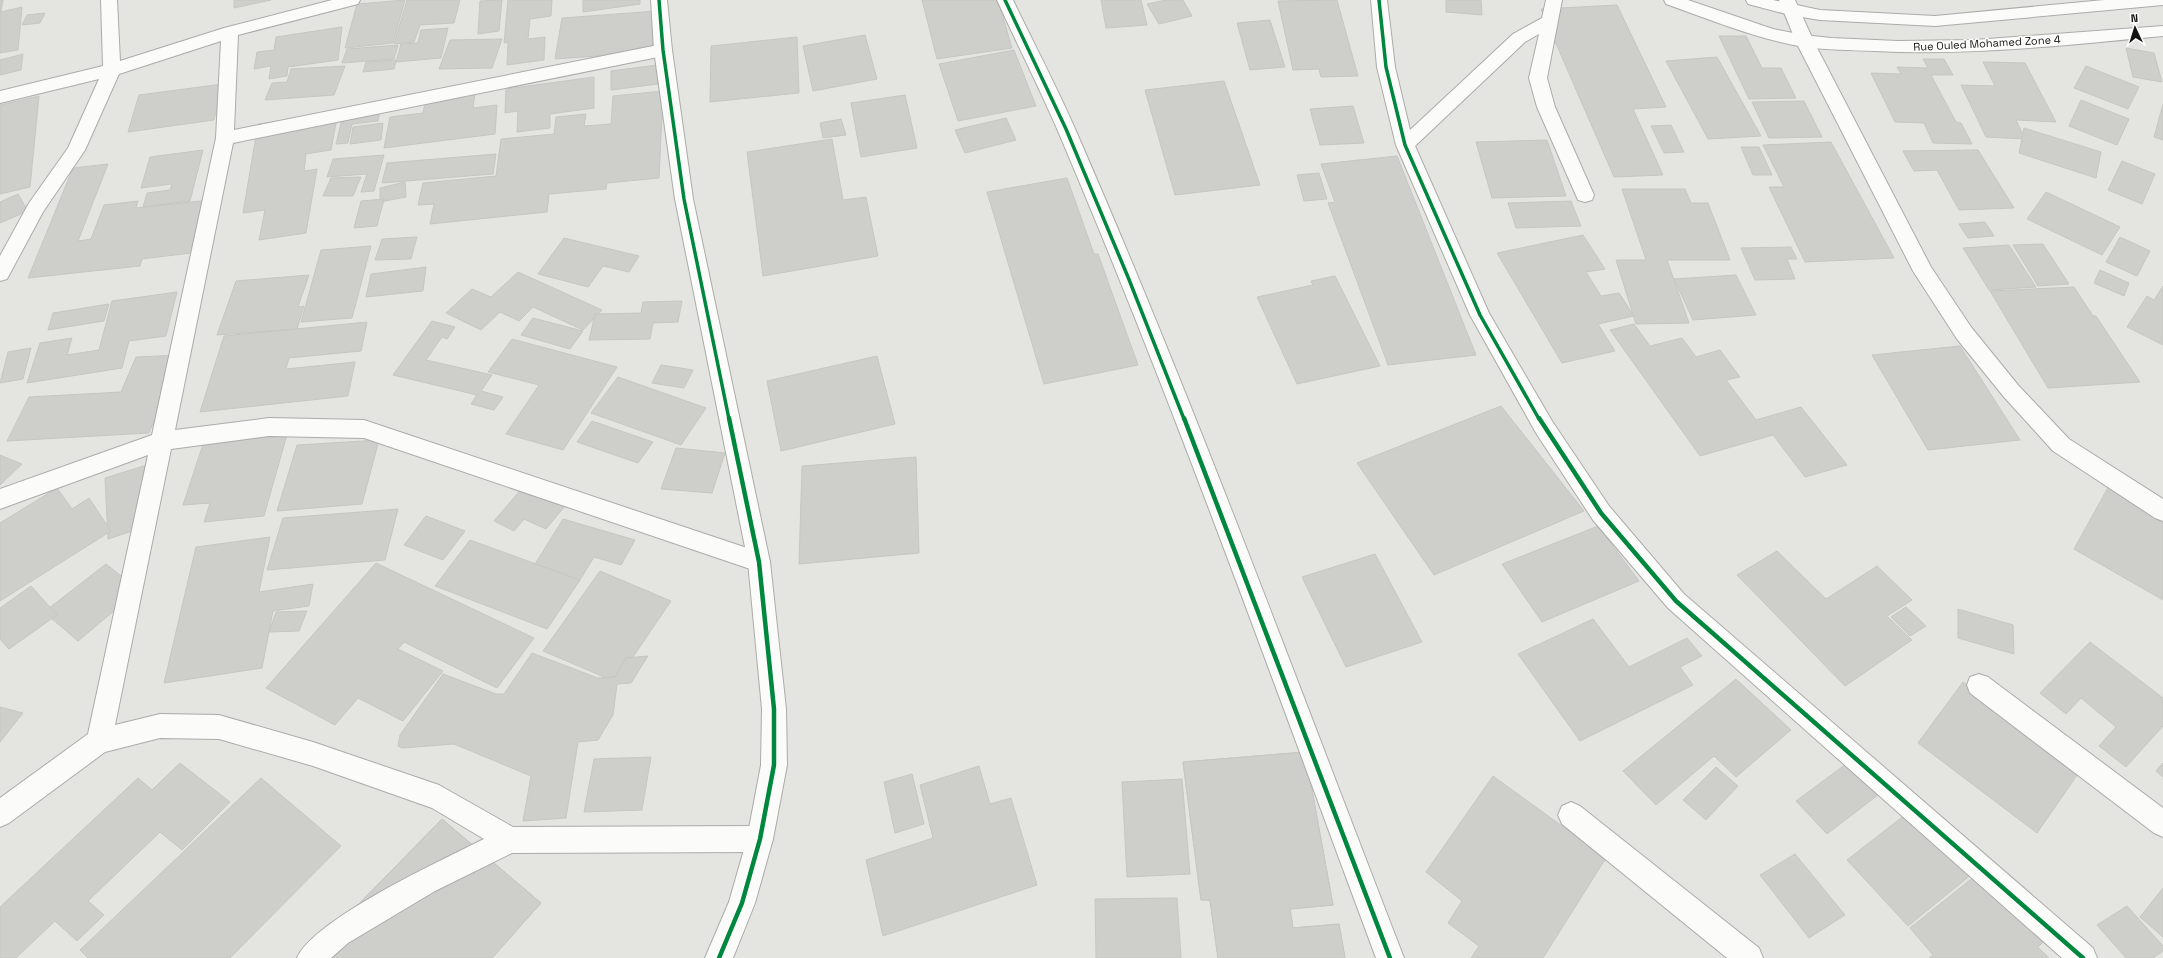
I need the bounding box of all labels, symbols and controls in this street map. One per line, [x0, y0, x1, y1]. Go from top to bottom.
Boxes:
north arrow [2115, 8, 2155, 48]
text: N [2130, 11, 2138, 25]
street label: Rue Ouled Mohamed Zone 4 [1913, 32, 2061, 54]

